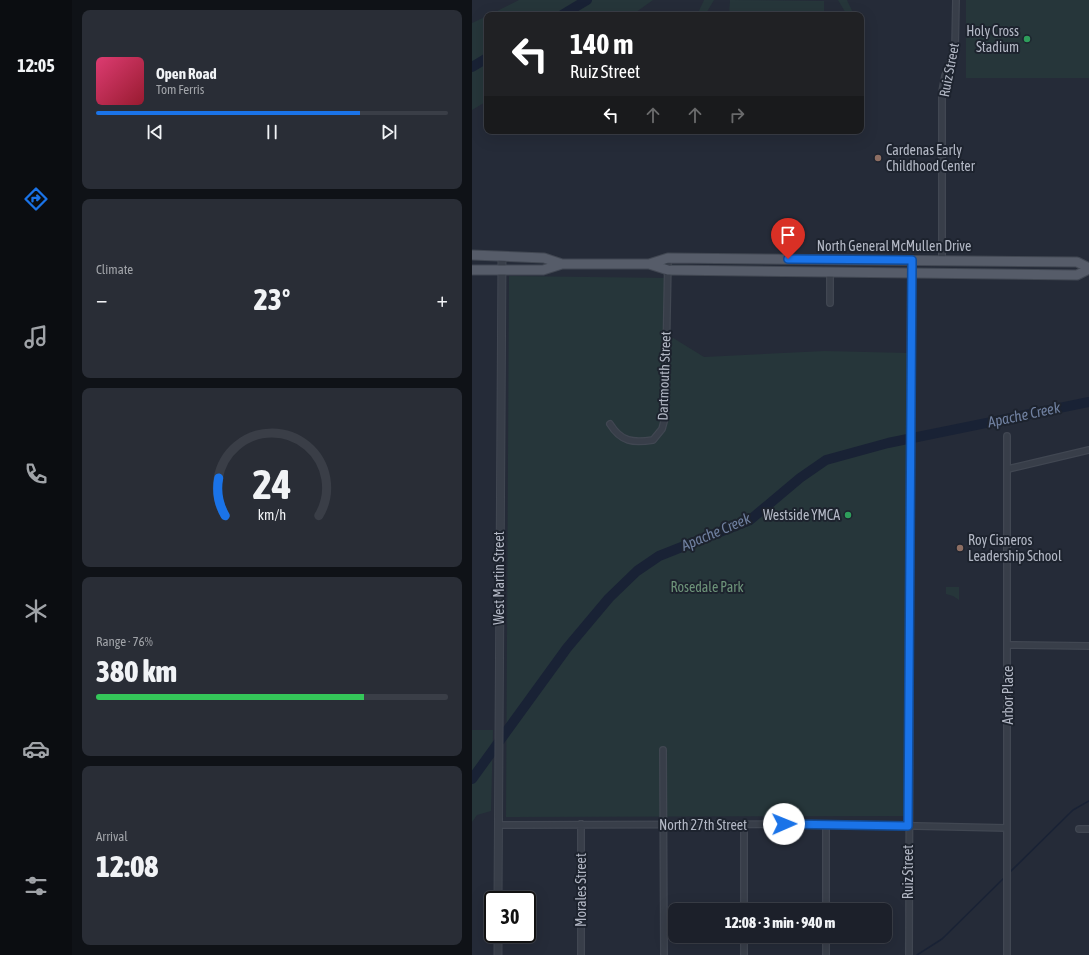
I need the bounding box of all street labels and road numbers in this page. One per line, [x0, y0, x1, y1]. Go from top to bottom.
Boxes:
street label: Ruiz Street [936, 42, 962, 98]
street label: North General McMullen Drive [817, 238, 971, 254]
street label: Dartmouth Street [654, 331, 674, 421]
street label: West Martin Street [491, 531, 507, 625]
street label: Arbor Place [1000, 666, 1016, 724]
street label: North 27th Street [659, 817, 747, 833]
street label: Ruiz Street [900, 845, 916, 899]
street label: Morales Street [573, 853, 589, 927]

